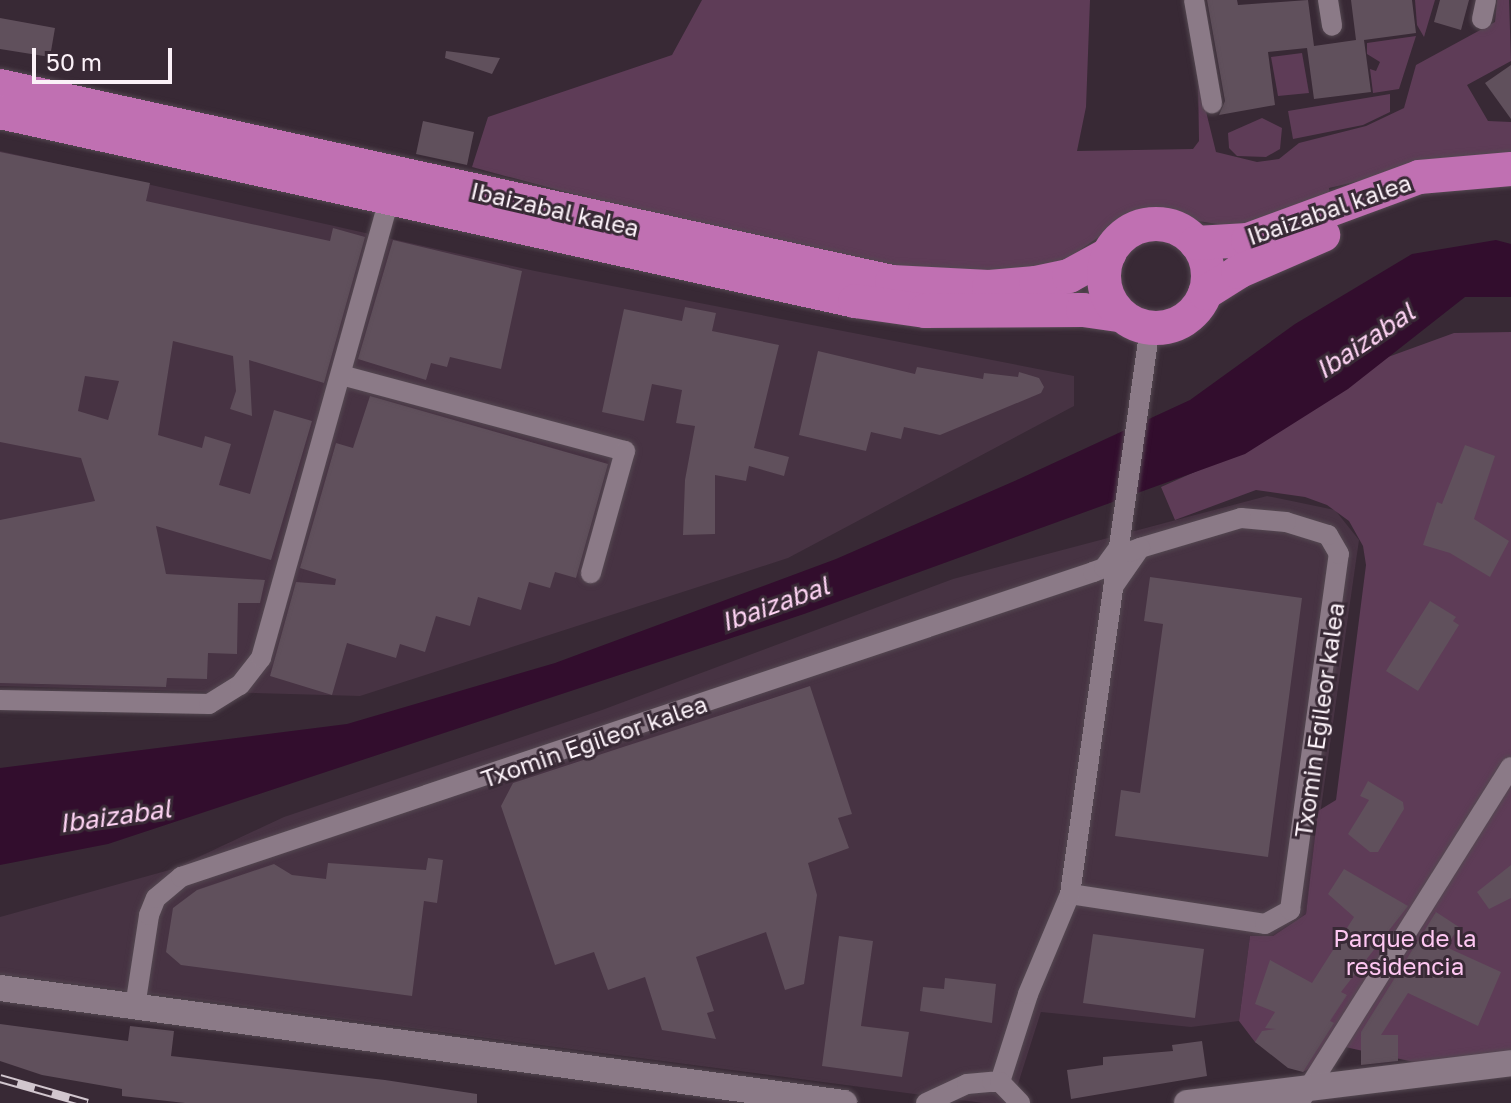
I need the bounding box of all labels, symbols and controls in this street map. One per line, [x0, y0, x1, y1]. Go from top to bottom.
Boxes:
scale bar [36, 32, 176, 82]
text: 50 m [46, 47, 102, 76]
street label: Ibaizabal kalea [1243, 167, 1415, 251]
street label: Ibaizabal kalea [468, 176, 642, 242]
water label: Ibaizabal [1310, 297, 1420, 385]
water label: Ibaizabal [717, 570, 833, 638]
street label: Txomin Egileor kalea [1288, 601, 1350, 839]
street label: Txomin Egileor kalea [477, 689, 711, 793]
water label: Ibaizabal [57, 793, 173, 839]
park label: Parque de la residencia [1333, 924, 1477, 980]

